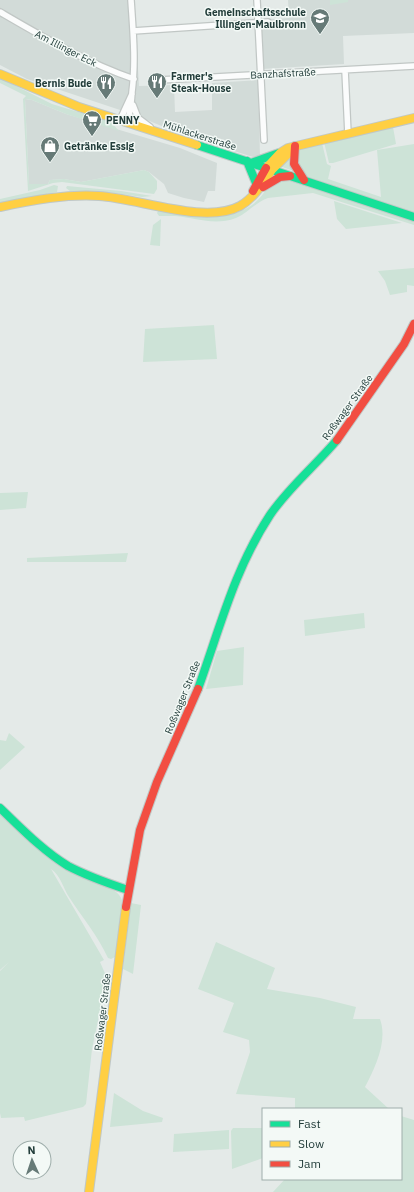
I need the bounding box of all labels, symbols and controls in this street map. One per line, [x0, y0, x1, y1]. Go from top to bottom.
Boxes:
place label: Gemeinschaftsschule Illingen-Maulbronn [205, 6, 306, 31]
school or university icon: Gemeinschaftsschule Illingen-Maulbronn [309, 7, 331, 35]
street label: Am Illinger Eck [33, 27, 100, 70]
street label: Banzhafstraße [250, 65, 317, 82]
place label: Farmer's Steak-House [171, 70, 232, 95]
restaurant icon: Farmer's Steak-House [146, 71, 168, 99]
restaurant icon: Bernis Bude [95, 72, 117, 100]
place label: Bernis Bude [35, 77, 92, 90]
supermarket icon: PENNY [81, 109, 103, 137]
place label: PENNY [106, 114, 140, 127]
street label: Mühlackerstraße [162, 118, 238, 154]
shop icon: Getränke Essig [39, 135, 61, 163]
place label: Getränke Essig [64, 140, 135, 153]
street label: Roßwager Straße [319, 372, 376, 443]
street label: Roßwager Straße [162, 658, 203, 736]
street label: Roßwager Straße [91, 972, 114, 1052]
legend [262, 1108, 402, 1180]
text: Fast [298, 1116, 321, 1131]
text: Slow [298, 1136, 324, 1151]
north arrow [12, 1140, 52, 1180]
text: N [27, 1143, 36, 1157]
text: Jam [298, 1156, 321, 1171]

